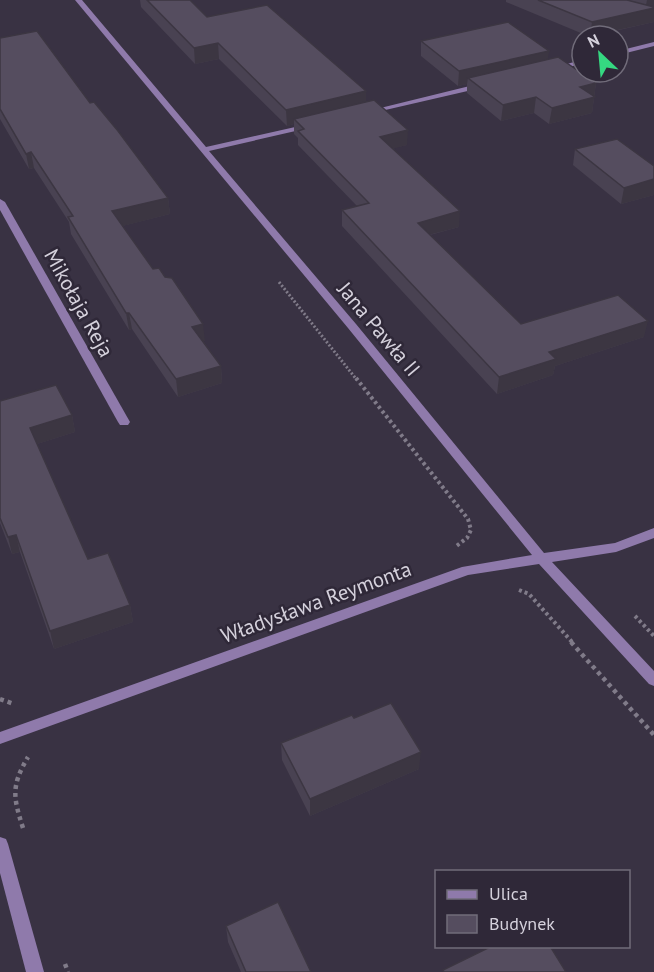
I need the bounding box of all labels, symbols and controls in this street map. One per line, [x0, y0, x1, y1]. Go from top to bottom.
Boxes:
north arrow [570, 24, 630, 84]
text: N [584, 29, 603, 52]
street label: Mikołaja Reja [38, 244, 120, 362]
street label: Jana Pawła II [331, 275, 426, 382]
street label: Władysława Reymonta [217, 555, 415, 649]
legend [435, 870, 630, 948]
text: Ulica [489, 882, 528, 905]
text: Budynek [489, 912, 555, 935]

